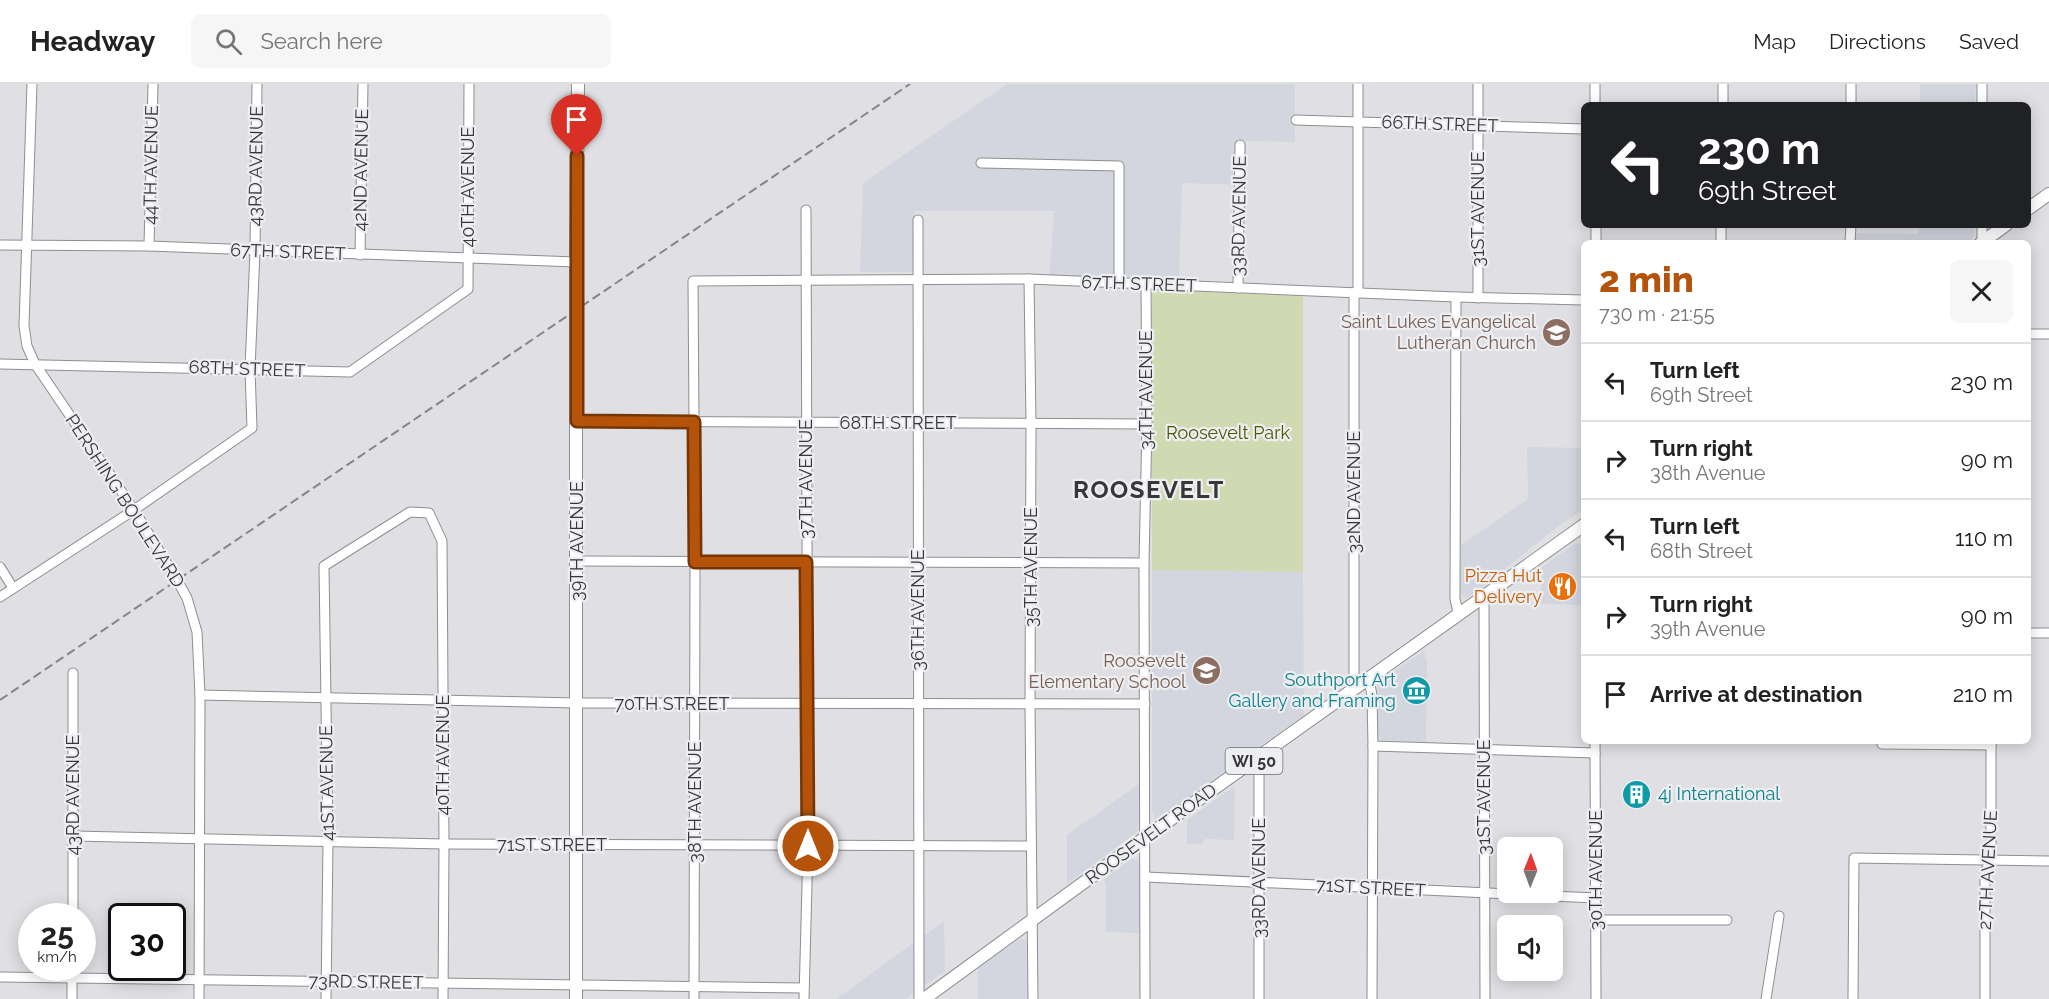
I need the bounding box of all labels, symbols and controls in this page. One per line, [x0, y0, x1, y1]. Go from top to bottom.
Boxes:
search box [191, 14, 611, 68]
text: Headway [30, 25, 155, 58]
icon: search [212, 25, 245, 58]
text: Search here [260, 28, 383, 54]
text: Map [1753, 29, 1796, 54]
text: Directions [1829, 29, 1926, 54]
text: Saved [1959, 29, 2019, 54]
pin [551, 94, 602, 156]
icon: arrive [560, 103, 593, 136]
street label: 44TH AVENUE [139, 105, 162, 225]
street label: 43RD AVENUE [244, 105, 267, 227]
street label: 42ND AVENUE [349, 108, 372, 232]
street label: 66TH STREET [1381, 111, 1499, 136]
text: 230 m [1698, 125, 1820, 174]
icon: left [1599, 126, 1677, 204]
street label: 40TH AVENUE [457, 127, 478, 247]
street label: 31ST AVENUE [1467, 151, 1488, 267]
street label: 33RD AVENUE [1227, 155, 1250, 276]
text: 69th Street [1698, 175, 1837, 206]
street label: 67TH STREET [230, 239, 346, 264]
text: 2 min [1599, 258, 1694, 300]
button: close [1950, 260, 2013, 323]
street label: 67TH STREET [1081, 271, 1197, 296]
text: 730 m · 21:55 [1599, 302, 1715, 326]
place label: Saint Lukes Evangelical Lutheran Church [1341, 311, 1536, 353]
school or university icon: Saint Lukes Evangelical Lutheran Church [1541, 316, 1573, 348]
street label: 34TH AVENUE [1135, 330, 1156, 450]
street label: 68TH STREET [188, 356, 306, 381]
text: Turn left [1650, 357, 1740, 383]
icon: left [1599, 366, 1632, 399]
text: 230 m [1950, 369, 2013, 395]
text: 69th Street [1650, 383, 1753, 407]
street label: PERSHING BOULEVARD [61, 410, 189, 591]
street label: 68TH STREET [840, 412, 956, 433]
street label: 37TH AVENUE [795, 419, 816, 539]
park label: Roosevelt Park [1166, 422, 1290, 443]
street label: 32ND AVENUE [1343, 431, 1364, 553]
text: Turn right [1650, 435, 1753, 461]
icon: right [1599, 444, 1632, 477]
text: 90 m [1961, 447, 2013, 473]
text: 38th Avenue [1650, 461, 1766, 485]
district label: ROOSEVELT [1073, 475, 1225, 504]
street label: 39TH AVENUE [566, 481, 587, 601]
street label: 35TH AVENUE [1020, 507, 1041, 627]
text: Turn left [1650, 513, 1740, 539]
icon: left [1599, 522, 1632, 555]
text: 110 m [1955, 525, 2013, 551]
text: 68th Street [1650, 539, 1753, 563]
street label: 36TH AVENUE [907, 549, 928, 671]
place label: Pizza Hut Delivery [1465, 565, 1542, 607]
restaurant icon: Pizza Hut Delivery [1547, 570, 1579, 602]
text: Turn right [1650, 591, 1753, 617]
icon: right [1599, 600, 1632, 633]
text: 90 m [1961, 603, 2013, 629]
text: 39th Avenue [1650, 617, 1765, 641]
place label: Roosevelt Elementary School [1028, 650, 1186, 692]
school or university icon: Roosevelt Elementary School [1191, 655, 1223, 687]
place label: Southport Art Gallery and Framing [1229, 669, 1396, 711]
museum icon: Southport Art Gallery and Framing [1401, 674, 1433, 706]
icon: arrive [1599, 678, 1632, 711]
text: Arrive at destination [1650, 681, 1863, 707]
text: 210 m [1953, 681, 2013, 707]
street label: 70TH STREET [615, 693, 729, 714]
street label: 40TH AVENUE [432, 695, 453, 815]
street label: 41ST AVENUE [315, 725, 338, 841]
street label: 43RD AVENUE [62, 735, 83, 855]
street label: 31ST AVENUE [1473, 739, 1494, 855]
street label: 38TH AVENUE [684, 741, 705, 863]
road number: WI 50 [1226, 748, 1282, 774]
building icon: 4j International [1621, 778, 1653, 810]
street label: ROOSEVELT ROAD [1081, 779, 1221, 888]
place label: 4j International [1658, 783, 1780, 804]
street label: 30TH AVENUE [1585, 810, 1606, 930]
street label: 27TH AVENUE [1974, 810, 2001, 930]
position arrow [776, 814, 840, 878]
street label: 33RD AVENUE [1248, 818, 1269, 938]
street label: 71ST STREET [497, 834, 607, 855]
north arrow [1497, 837, 1563, 903]
map controls [1497, 837, 1563, 981]
street label: 71ST STREET [1316, 874, 1426, 901]
speed limit sign: 30 [108, 903, 186, 981]
button: sound [1497, 915, 1563, 981]
text: 25 [40, 917, 74, 952]
text: km/h [37, 948, 77, 966]
street label: 73RD STREET [308, 970, 424, 993]

